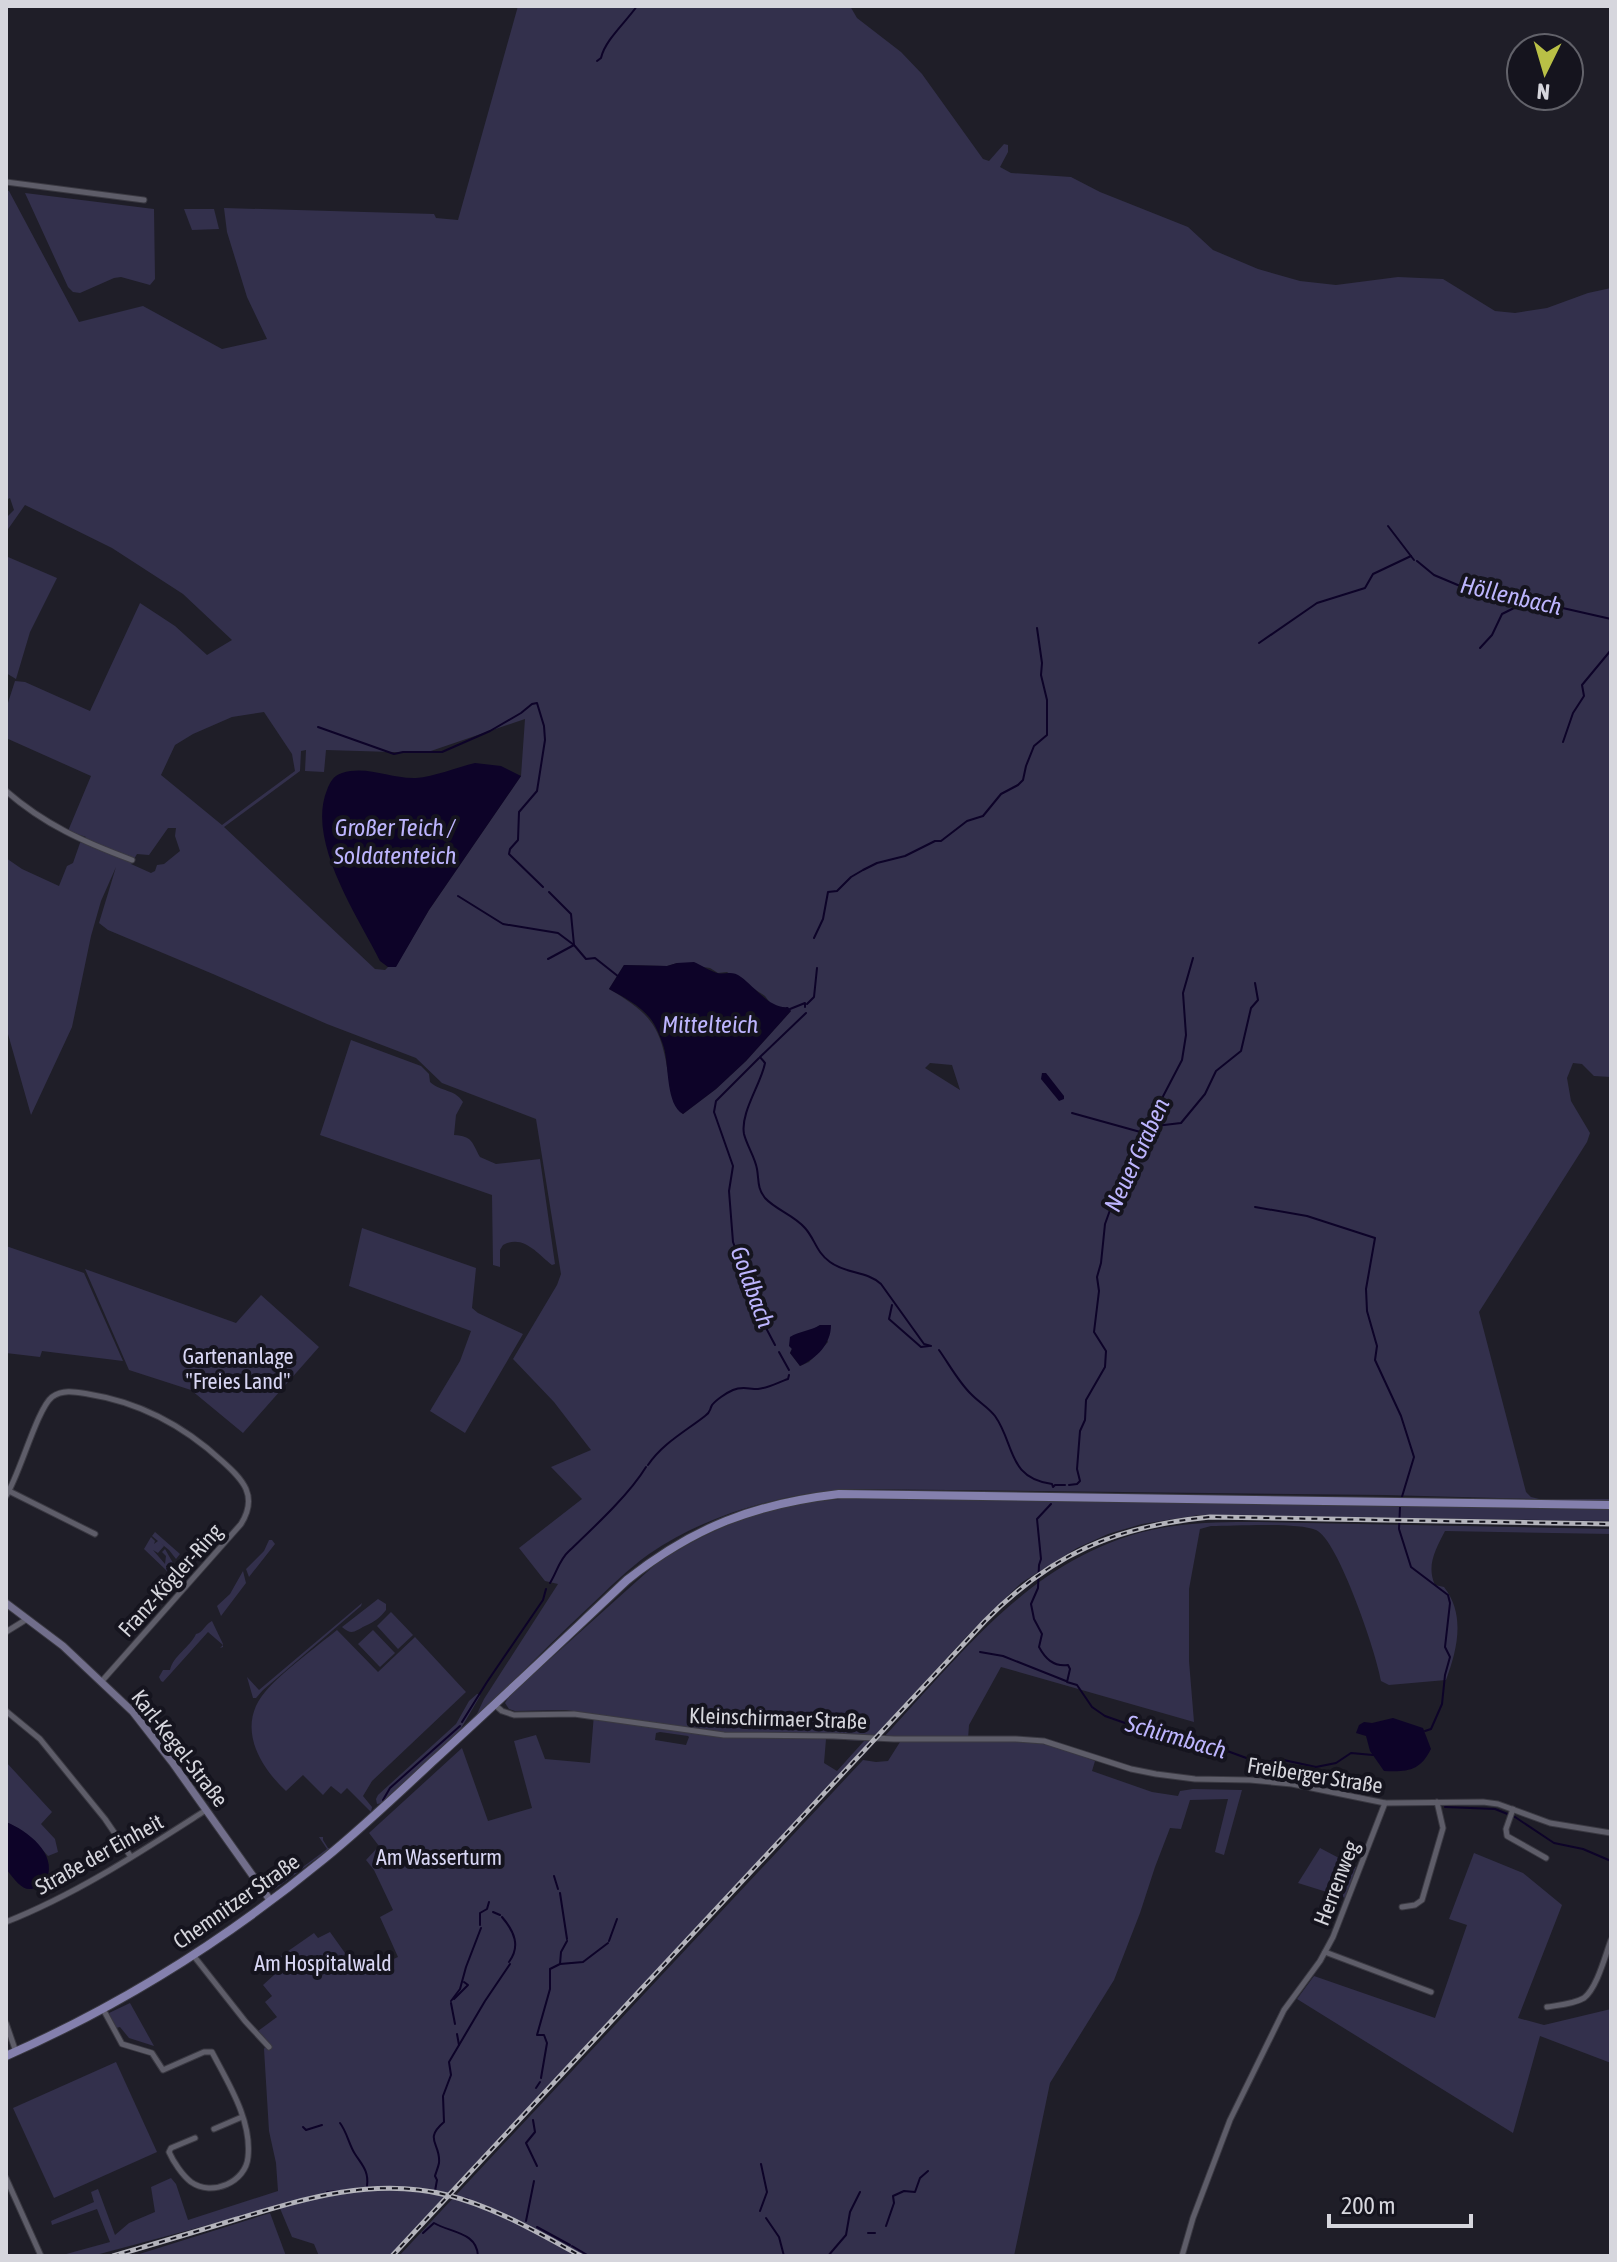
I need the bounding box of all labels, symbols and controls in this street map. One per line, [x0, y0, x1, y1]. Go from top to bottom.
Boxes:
north arrow [1505, 32, 1585, 112]
text: N [1536, 78, 1551, 105]
water label: Höllenbach [1458, 571, 1565, 620]
water label: Großer Teich / Soldatenteich [333, 814, 457, 869]
water label: Mittelteich [662, 1011, 758, 1038]
water label: Neuer Graben [1099, 1093, 1175, 1216]
water label: Goldbach [725, 1243, 780, 1331]
park label: Gartenanlage "Freies Land" [183, 1343, 293, 1394]
street label: Franz-Kögler-Ring [113, 1518, 228, 1642]
street label: Karl-Kegel-Straße [126, 1684, 234, 1812]
street label: Kleinschirmaer Straße [689, 1702, 867, 1734]
water label: Schirmbach [1122, 1709, 1230, 1764]
street label: Freiberger Straße [1245, 1751, 1385, 1799]
street label: Straße der Einheit [30, 1808, 168, 1900]
street label: Herrenweg [1308, 1836, 1364, 1929]
park label: Am Wasserturm [376, 1844, 502, 1870]
street label: Chemnitzer Straße [168, 1848, 304, 1954]
park label: Am Hospitalwald [254, 1950, 392, 1976]
scale bar [1329, 2178, 1471, 2228]
text: 200 m [1341, 2192, 1395, 2219]

